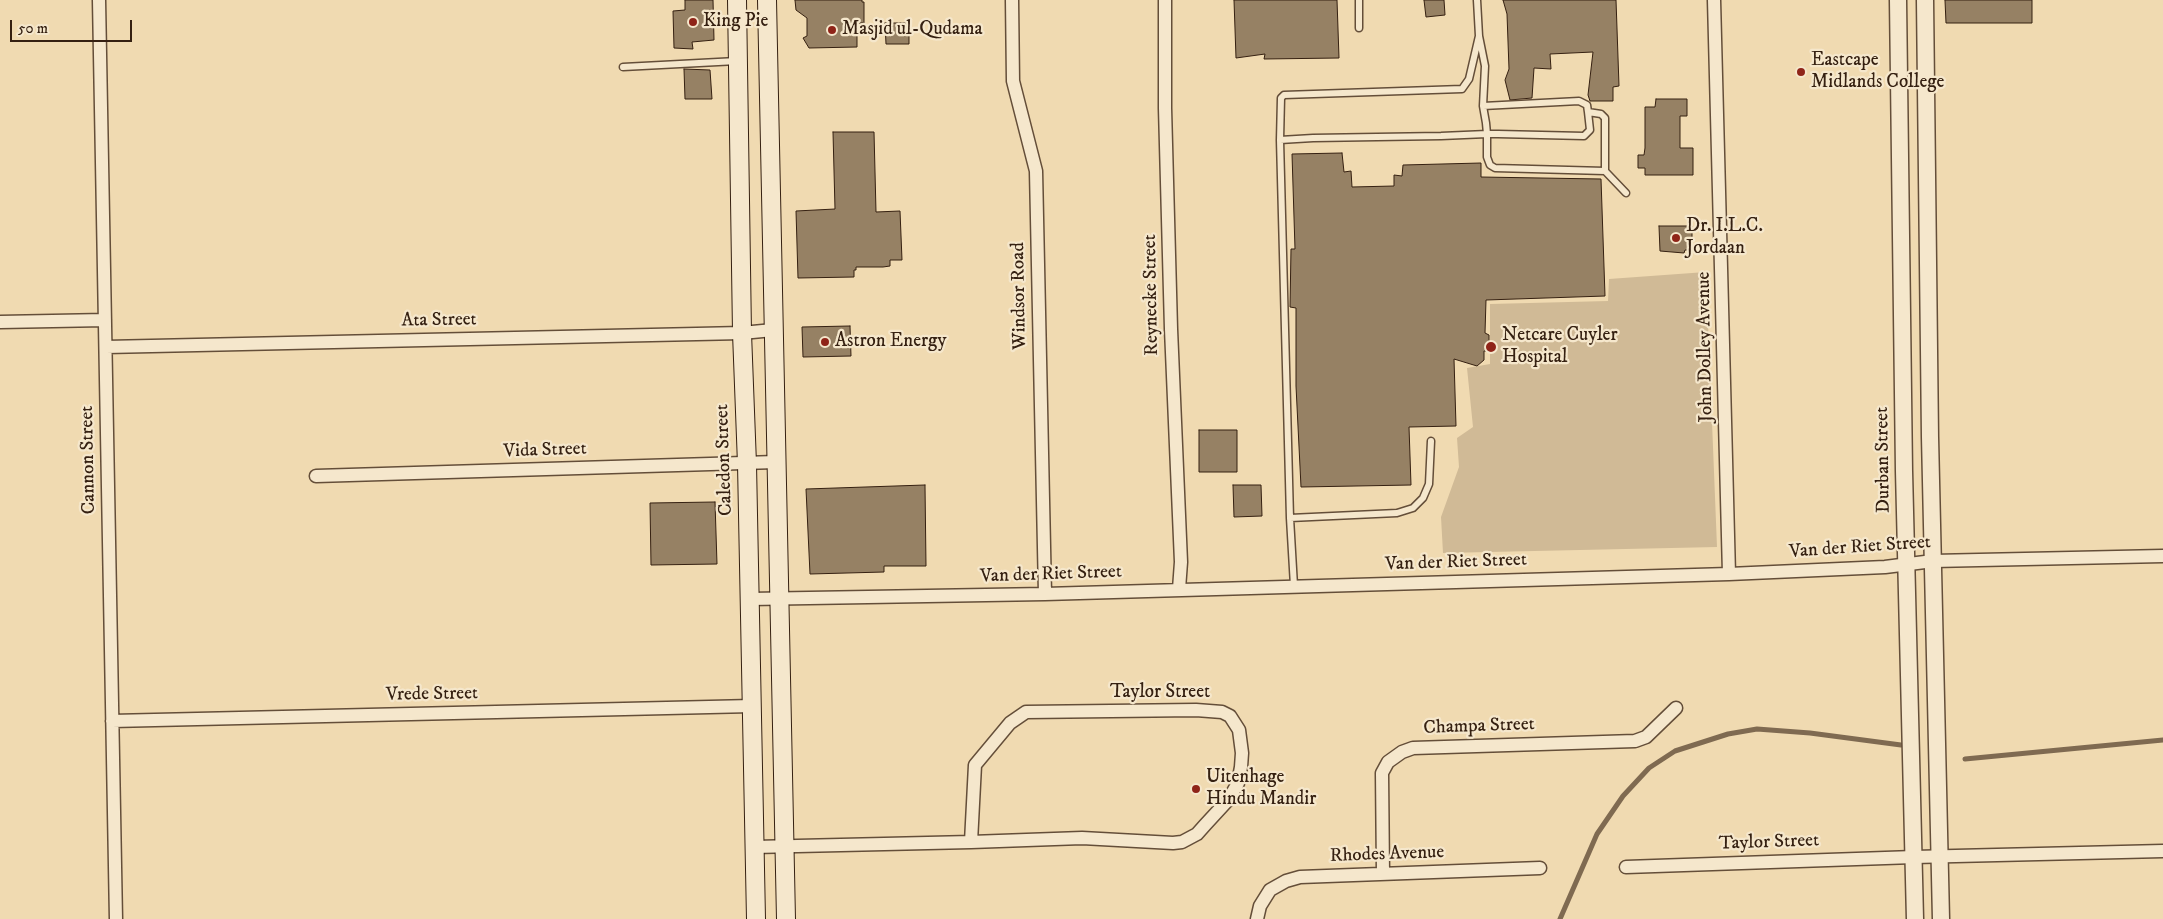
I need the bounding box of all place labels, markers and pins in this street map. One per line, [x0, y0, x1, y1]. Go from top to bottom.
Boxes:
place label: King Pie [703, 11, 768, 33]
marker: King Pie [687, 16, 699, 28]
place label: Masjid ul-Qudama [842, 19, 983, 41]
marker: Masjid ul-Qudama [826, 24, 838, 36]
place label: Eastcape Midlands College [1811, 50, 1944, 94]
marker: Eastcape Midlands College [1795, 66, 1807, 78]
place label: Dr. I.L.C. Jordaan [1686, 216, 1763, 260]
marker: Dr. I.L.C. Jordaan [1670, 232, 1682, 244]
place label: Netcare Cuyler Hospital [1502, 325, 1618, 369]
place label: Astron Energy [835, 331, 947, 353]
marker: Astron Energy [819, 336, 831, 348]
marker: Netcare Cuyler Hospital [1484, 340, 1498, 354]
place label: Uitenhage Hindu Mandir [1206, 767, 1316, 811]
marker: Uitenhage Hindu Mandir [1190, 783, 1202, 795]

